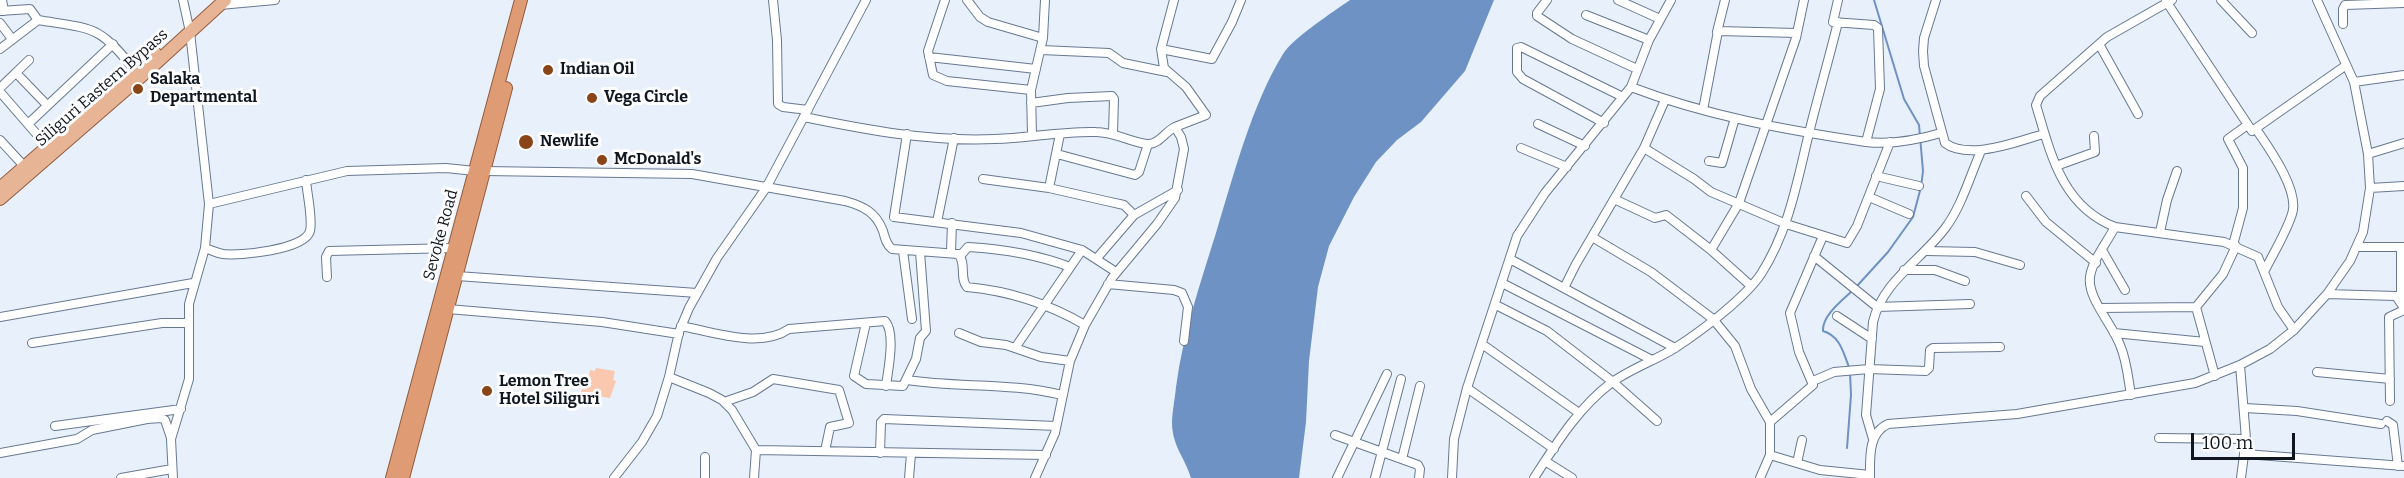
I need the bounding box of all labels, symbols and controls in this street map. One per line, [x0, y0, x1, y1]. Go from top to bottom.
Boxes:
street label: Siliguri Eastern Bypass [32, 25, 172, 151]
place label: Indian Oil [560, 60, 634, 80]
marker: Indian Oil [541, 63, 555, 77]
place label: Salaka Departmental [150, 70, 257, 108]
marker: Salaka Departmental [131, 82, 145, 96]
place label: Vega Circle [604, 88, 688, 108]
marker: Vega Circle [585, 91, 599, 105]
place label: Newlife [540, 132, 599, 152]
marker: Newlife [517, 133, 535, 151]
place label: McDonald's [614, 150, 701, 170]
marker: McDonald's [595, 153, 609, 167]
street label: Sevoke Road [420, 187, 462, 283]
place label: Lemon Tree Hotel Siliguri [499, 372, 600, 410]
marker: Lemon Tree Hotel Siliguri [480, 384, 494, 398]
scale bar [2194, 421, 2298, 459]
text: 100 m [2202, 432, 2253, 454]

